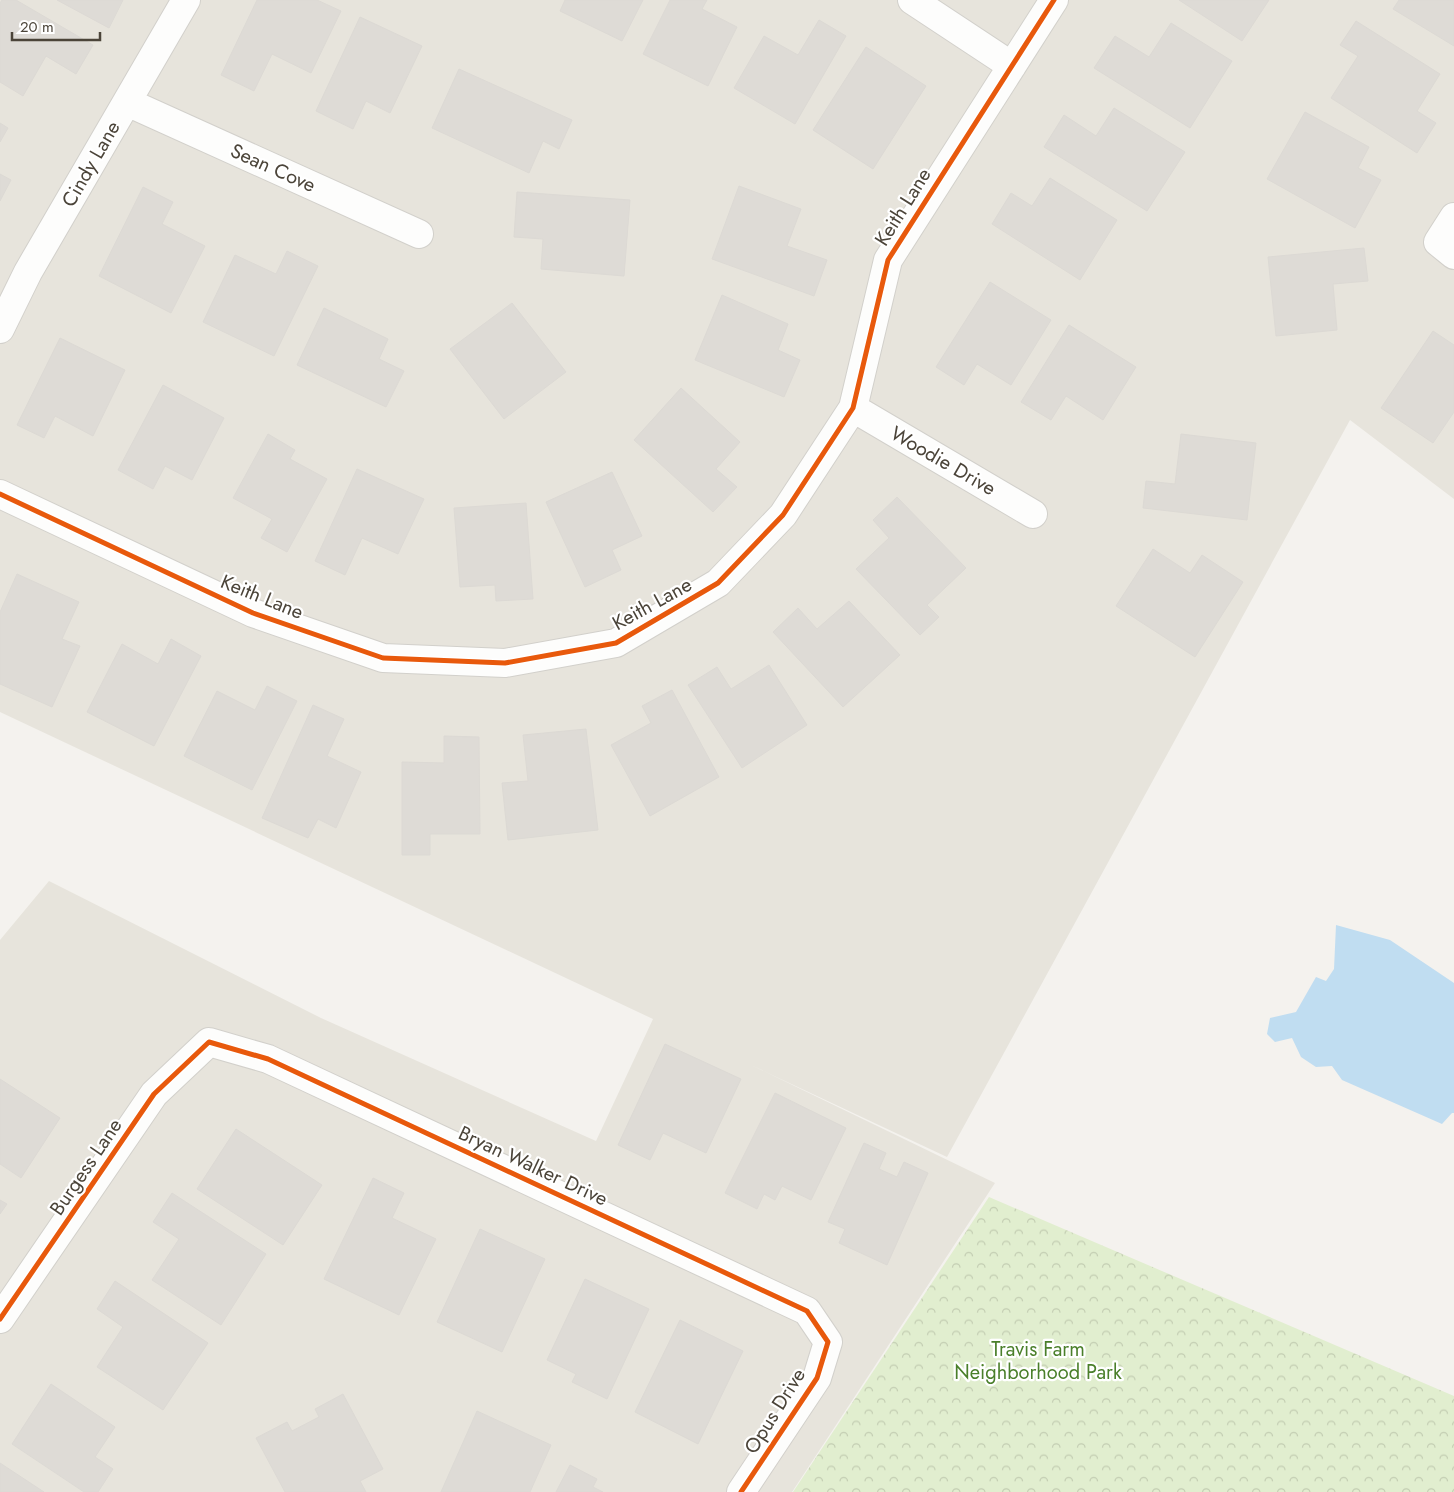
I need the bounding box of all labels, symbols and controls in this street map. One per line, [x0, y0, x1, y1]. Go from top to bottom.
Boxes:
scale bar [12, 10, 100, 42]
text: 20 m [20, 16, 54, 38]
street label: Cindy Lane [55, 116, 127, 212]
street label: Sean Cove [226, 136, 320, 200]
street label: Keith Lane [868, 162, 938, 252]
street label: Woodie Drive [885, 419, 1001, 503]
street label: Keith Lane [216, 567, 308, 627]
street label: Keith Lane [607, 570, 697, 638]
street label: Burgess Lane [43, 1113, 129, 1221]
street label: Bryan Walker Drive [454, 1119, 612, 1213]
park label: Travis Farm Neighborhood Park [954, 1335, 1122, 1387]
street label: Opus Drive [737, 1363, 813, 1459]

